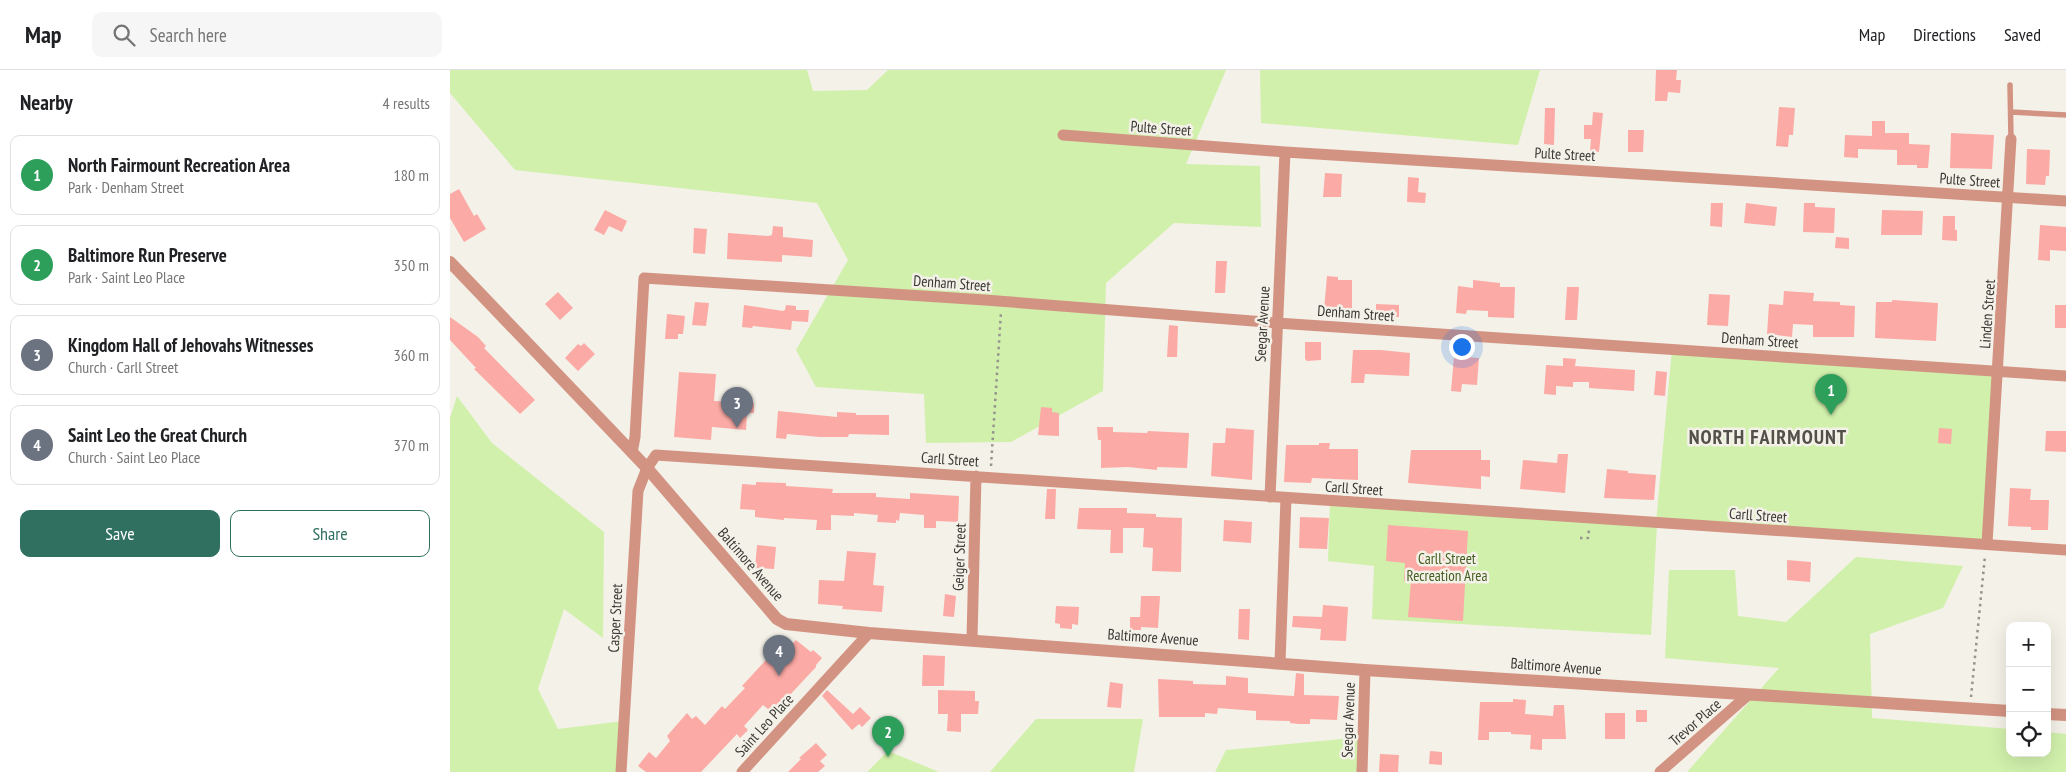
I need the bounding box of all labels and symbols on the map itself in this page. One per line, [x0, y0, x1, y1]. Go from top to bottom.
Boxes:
street label: Pulte Street [1130, 116, 1192, 140]
street label: Pulte Street [1534, 143, 1596, 165]
street label: Pulte Street [1939, 168, 2001, 192]
street label: Denham Street [913, 271, 991, 295]
street label: Linden Street [1975, 279, 1999, 349]
street label: Seegar Avenue [1251, 286, 1273, 362]
street label: Denham Street [1317, 301, 1395, 325]
street label: Denham Street [1721, 328, 1799, 352]
your location [1449, 334, 1475, 360]
pin: 1 [1815, 374, 1847, 415]
pin: 3 [721, 387, 753, 428]
district label: NORTH FAIRMOUNT [1689, 424, 1847, 450]
street label: Carll Street [920, 447, 980, 471]
street label: Carll Street [1324, 476, 1384, 500]
street label: Carll Street [1728, 503, 1788, 527]
street label: Baltimore Avenue [714, 523, 788, 605]
street label: Geiger Street [948, 523, 970, 591]
park label: Carll Street Recreation Area [1407, 549, 1487, 585]
street label: Casper Street [604, 583, 626, 653]
street label: Baltimore Avenue [1107, 624, 1199, 650]
pin: 4 [763, 635, 795, 676]
street label: Baltimore Avenue [1510, 653, 1602, 679]
street label: Seegar Avenue [1337, 682, 1359, 758]
street label: Saint Leo Place [731, 690, 797, 760]
street label: Trevor Place [1665, 694, 1725, 750]
pin: 2 [872, 716, 904, 757]

